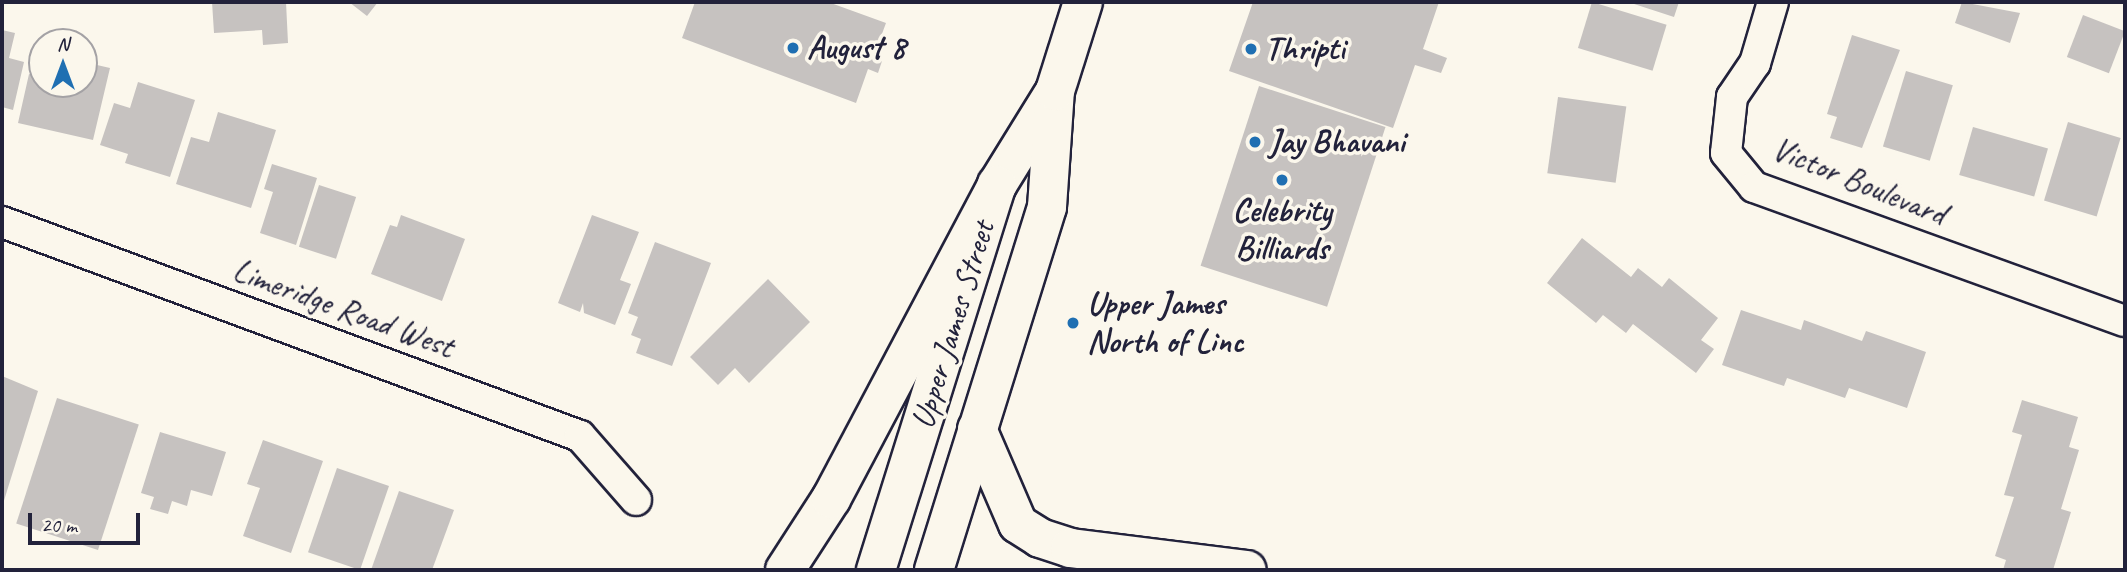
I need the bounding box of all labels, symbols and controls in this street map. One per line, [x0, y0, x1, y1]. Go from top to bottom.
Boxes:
north arrow [28, 28, 98, 98]
place label: August 8 [807, 28, 905, 68]
place label: Thripti [1265, 29, 1345, 69]
text: N [57, 32, 69, 56]
marker: August 8 [785, 40, 801, 56]
marker: Thripti [1243, 41, 1259, 57]
place label: Jay Bhavani [1269, 122, 1406, 162]
street label: Victor Boulevard [1766, 129, 1952, 235]
marker: Jay Bhavani [1247, 134, 1263, 150]
marker: Celebrity Billiards [1274, 172, 1290, 188]
place label: Celebrity Billiards [1232, 191, 1332, 269]
street label: Upper James Street [902, 216, 1004, 434]
street label: Limeridge Road West [227, 251, 459, 367]
place label: Upper James North of Linc [1087, 284, 1243, 362]
marker: Upper James North of Linc [1065, 315, 1081, 331]
scale bar [32, 498, 144, 542]
text: 20 m [41, 512, 77, 538]

